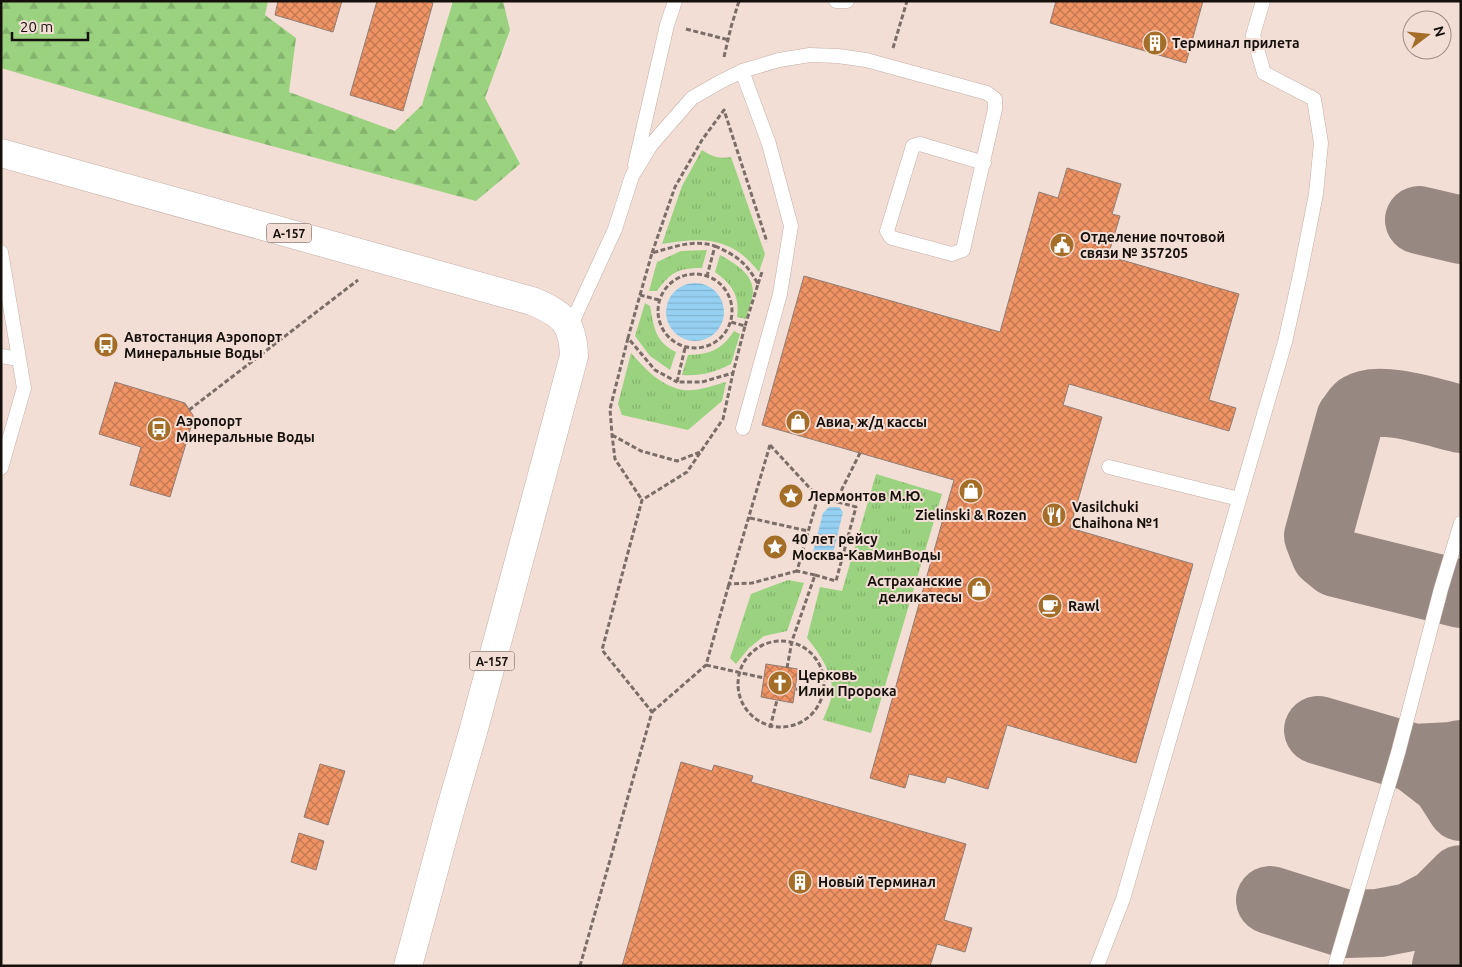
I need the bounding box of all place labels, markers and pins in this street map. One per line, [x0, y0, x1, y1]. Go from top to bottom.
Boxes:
building icon: Терминал прилета [1142, 30, 1168, 56]
place label: Терминал прилета [1172, 35, 1300, 51]
place label: Отделение почтовой связи № 357205 [1080, 229, 1225, 261]
public building icon: Отделение почтовой связи № 357205 [1049, 232, 1075, 258]
place label: Автостанция Аэропорт Минеральные Воды [124, 329, 282, 361]
bus stop icon: Автостанция Аэропорт Минеральные Воды [93, 332, 119, 358]
shop icon: Авиа, ж/д кассы [785, 409, 811, 435]
place label: Аэропорт Минеральные Воды [176, 413, 315, 445]
place label: Авиа, ж/д кассы [816, 414, 927, 430]
bus stop icon: Аэропорт Минеральные Воды [146, 416, 172, 442]
shop icon: Zielinski & Rozen [958, 478, 984, 504]
place icon: Лермонтов М.Ю. [778, 483, 804, 509]
place label: Лермонтов М.Ю. [808, 488, 923, 504]
place label: Vasilchuki Chaihona №1 [1072, 499, 1160, 531]
restaurant icon: Vasilchuki Chaihona №1 [1041, 502, 1067, 528]
place label: Zielinski & Rozen [915, 507, 1027, 523]
place label: 40 лет рейсу Москва-КавМинВоды [792, 531, 941, 563]
place icon: 40 лет рейсу Москва-КавМинВоды [762, 534, 788, 560]
place label: Астраханские деликатесы [867, 573, 962, 605]
shop icon: Астраханские деликатесы [966, 576, 992, 602]
cafe icon: Rawl [1037, 593, 1063, 619]
place label: Rawl [1068, 598, 1100, 614]
place label: Церковь Илии Пророка [798, 667, 897, 699]
church icon: Церковь Илии Пророка [767, 670, 793, 696]
building icon: Новый Терминал [787, 869, 813, 895]
place label: Новый Терминал [818, 874, 936, 890]

